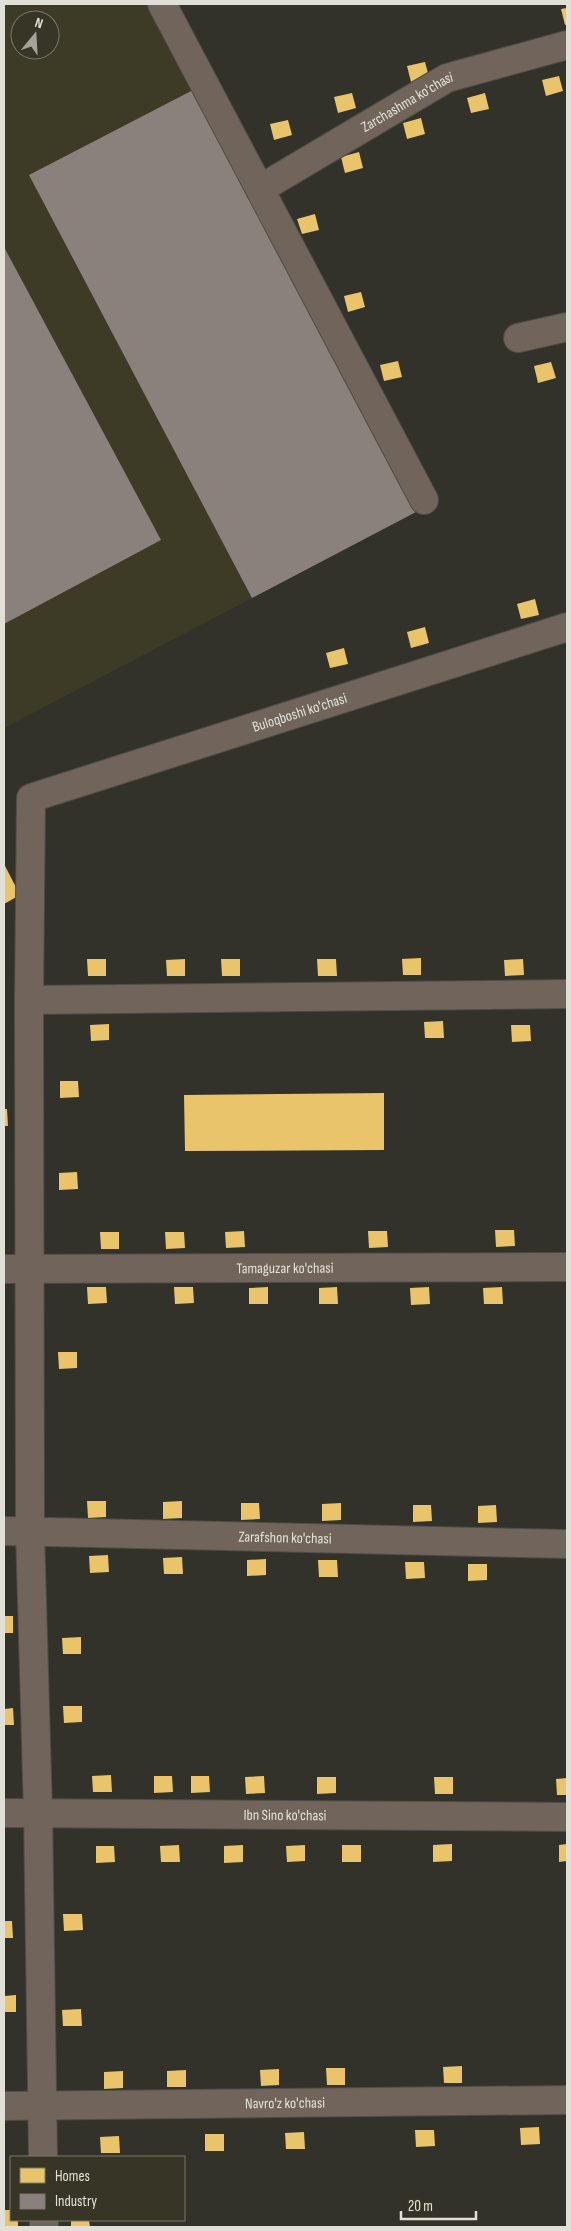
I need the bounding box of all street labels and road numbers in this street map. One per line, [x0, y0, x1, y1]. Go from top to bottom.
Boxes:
street label: Zarchashma ko'chasi [358, 68, 455, 137]
street label: Buloqboshi ko'chasi [250, 689, 350, 737]
street label: Tamaguzar ko'chasi [236, 1259, 334, 1278]
street label: Zarafshon ko'chasi [238, 1527, 332, 1549]
street label: Ibn Sino ko'chasi [244, 1806, 327, 1825]
street label: Navro'z ko'chasi [245, 2094, 325, 2113]

